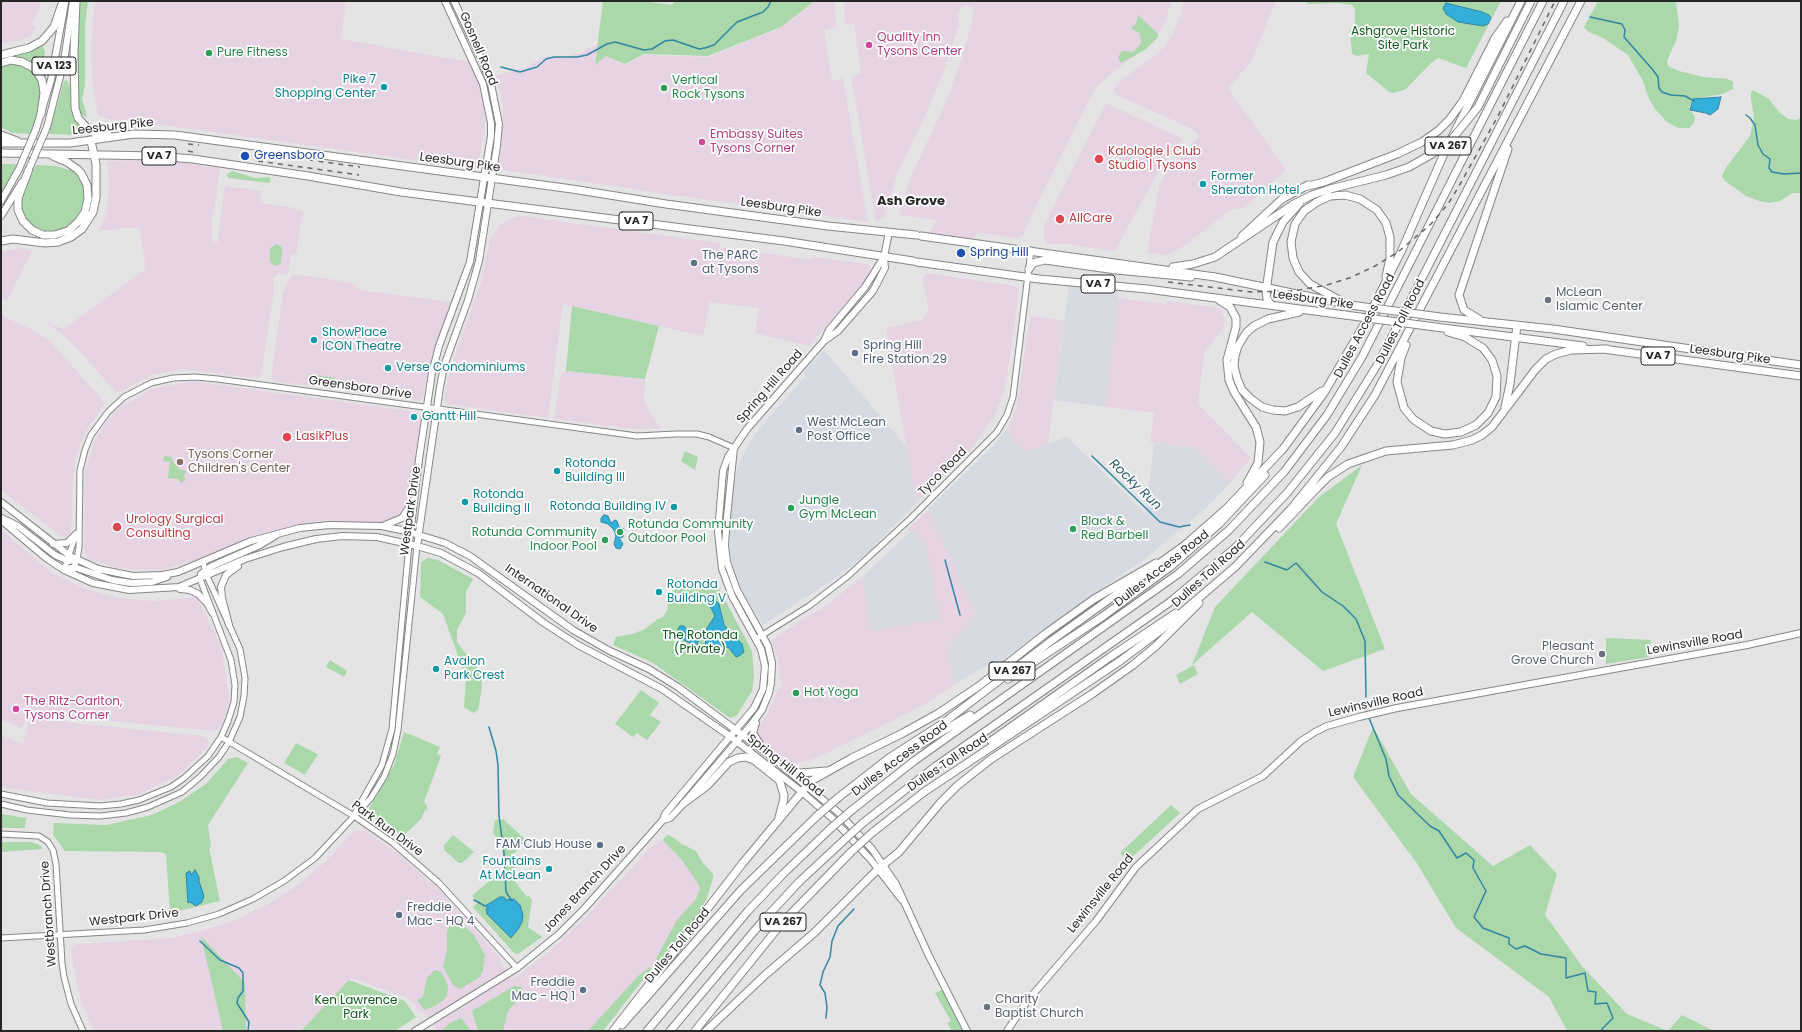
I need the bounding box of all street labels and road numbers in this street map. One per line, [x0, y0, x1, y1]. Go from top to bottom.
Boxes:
street label: Gosnell Road [456, 10, 500, 88]
road number: VA 123 [32, 57, 76, 75]
street label: Leesburg Pike [72, 116, 154, 138]
road number: VA 267 [1425, 137, 1471, 155]
road number: VA 7 [142, 147, 176, 165]
street label: Leesburg Pike [419, 150, 501, 176]
street label: Leesburg Pike [740, 195, 822, 221]
road number: VA 7 [619, 212, 653, 230]
street label: Dulles Access Road [1331, 271, 1399, 381]
road number: VA 7 [1081, 275, 1115, 293]
street label: Dulles Toll Road [1373, 277, 1429, 367]
street label: Leesburg Pike [1272, 287, 1354, 313]
street label: Leesburg Pike [1689, 342, 1771, 368]
street label: Spring Hill Road [734, 347, 806, 427]
road number: VA 7 [1641, 347, 1675, 365]
street label: Greensboro Drive [308, 374, 412, 402]
street label: Tyco Road [916, 445, 970, 499]
street label: Westpark Drive [398, 465, 424, 557]
street label: Dulles Access Road [1112, 528, 1212, 610]
street label: Dulles Toll Road [1169, 537, 1249, 611]
street label: International Drive [502, 562, 600, 636]
street label: Lewinsville Road [1646, 628, 1744, 658]
road number: VA 267 [989, 662, 1035, 680]
street label: Lewinsville Road [1327, 685, 1425, 721]
street label: Dulles Access Road [849, 718, 951, 800]
street label: Dulles Toll Road [905, 731, 991, 795]
street label: Spring Hill Road [744, 732, 826, 800]
street label: Park Run Drive [348, 798, 426, 860]
street label: Jones Branch Drive [541, 842, 629, 936]
street label: Lewinsville Road [1065, 852, 1137, 936]
street label: Westbranch Drive [38, 860, 60, 968]
street label: Westpark Drive [89, 906, 179, 930]
street label: Dulles Toll Road [642, 906, 714, 986]
road number: VA 267 [760, 913, 806, 931]

